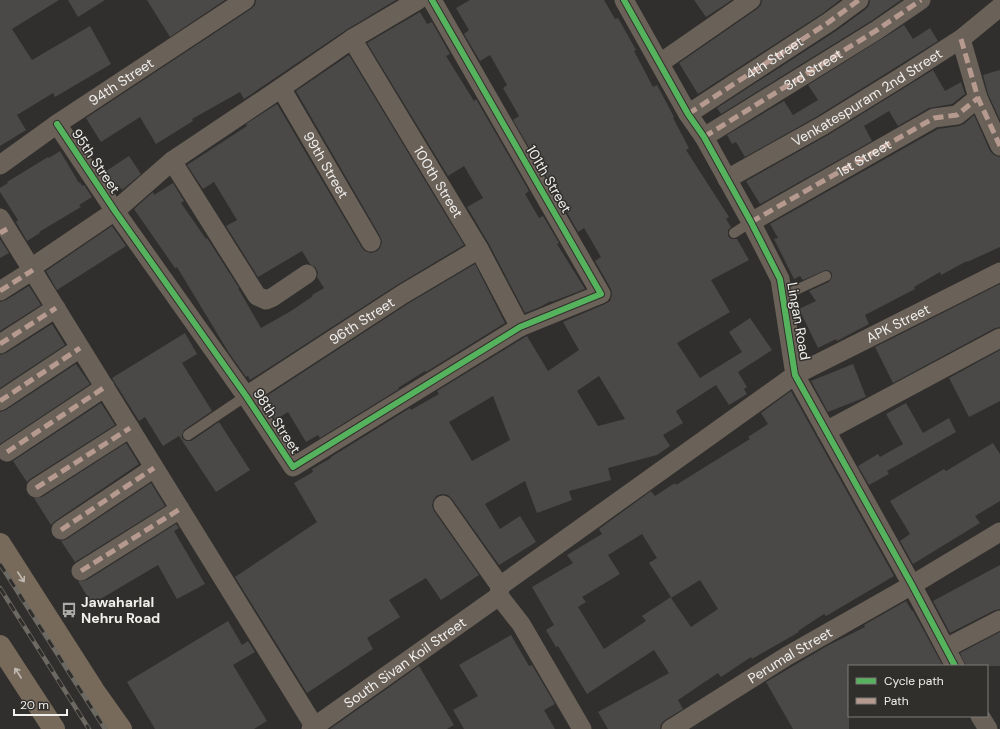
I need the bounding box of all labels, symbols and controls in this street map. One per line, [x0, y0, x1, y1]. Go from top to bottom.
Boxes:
street label: 4th Street [742, 32, 807, 83]
street label: Venkatespuram 2nd Street [788, 44, 946, 150]
street label: 3rd Street [780, 45, 845, 95]
street label: 94th Street [85, 54, 157, 110]
street label: 95th Street [68, 125, 124, 197]
street label: 99th Street [299, 128, 352, 202]
street label: 1st Street [833, 135, 895, 180]
street label: 101th Street [522, 142, 576, 216]
street label: 100th Street [410, 143, 467, 221]
street label: Lingan Road [783, 281, 815, 361]
street label: 96th Street [326, 293, 398, 349]
street label: APK Street [863, 300, 933, 347]
street label: 98th Street [249, 385, 305, 457]
one-way arrow [17, 571, 25, 582]
place label: Jawaharlal Nehru Road [81, 593, 160, 627]
bus stop icon: Jawaharlal Nehru Road [60, 601, 78, 619]
street label: South Sivan Koil Street [340, 613, 470, 712]
street label: Perumal Street [744, 623, 836, 688]
legend [848, 665, 988, 717]
one-way arrow [13, 667, 21, 679]
text: Cycle path [884, 673, 944, 689]
scale bar [14, 691, 67, 717]
text: Path [884, 693, 909, 709]
text: 20 m [20, 697, 49, 713]

